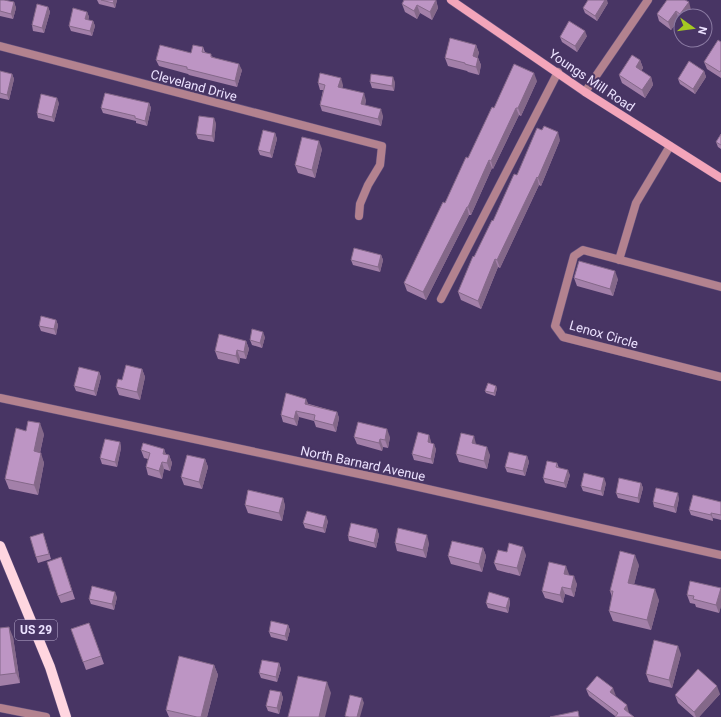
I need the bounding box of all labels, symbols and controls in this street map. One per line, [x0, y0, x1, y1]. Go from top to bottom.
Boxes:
north arrow [673, 8, 713, 48]
text: N [695, 25, 709, 36]
street label: Youngs Mill Road [546, 46, 637, 115]
street label: Cleveland Drive [149, 67, 239, 104]
street label: Lenox Circle [568, 318, 640, 351]
street label: North Barnard Avenue [299, 443, 427, 484]
road number: US 29 [15, 620, 57, 640]

